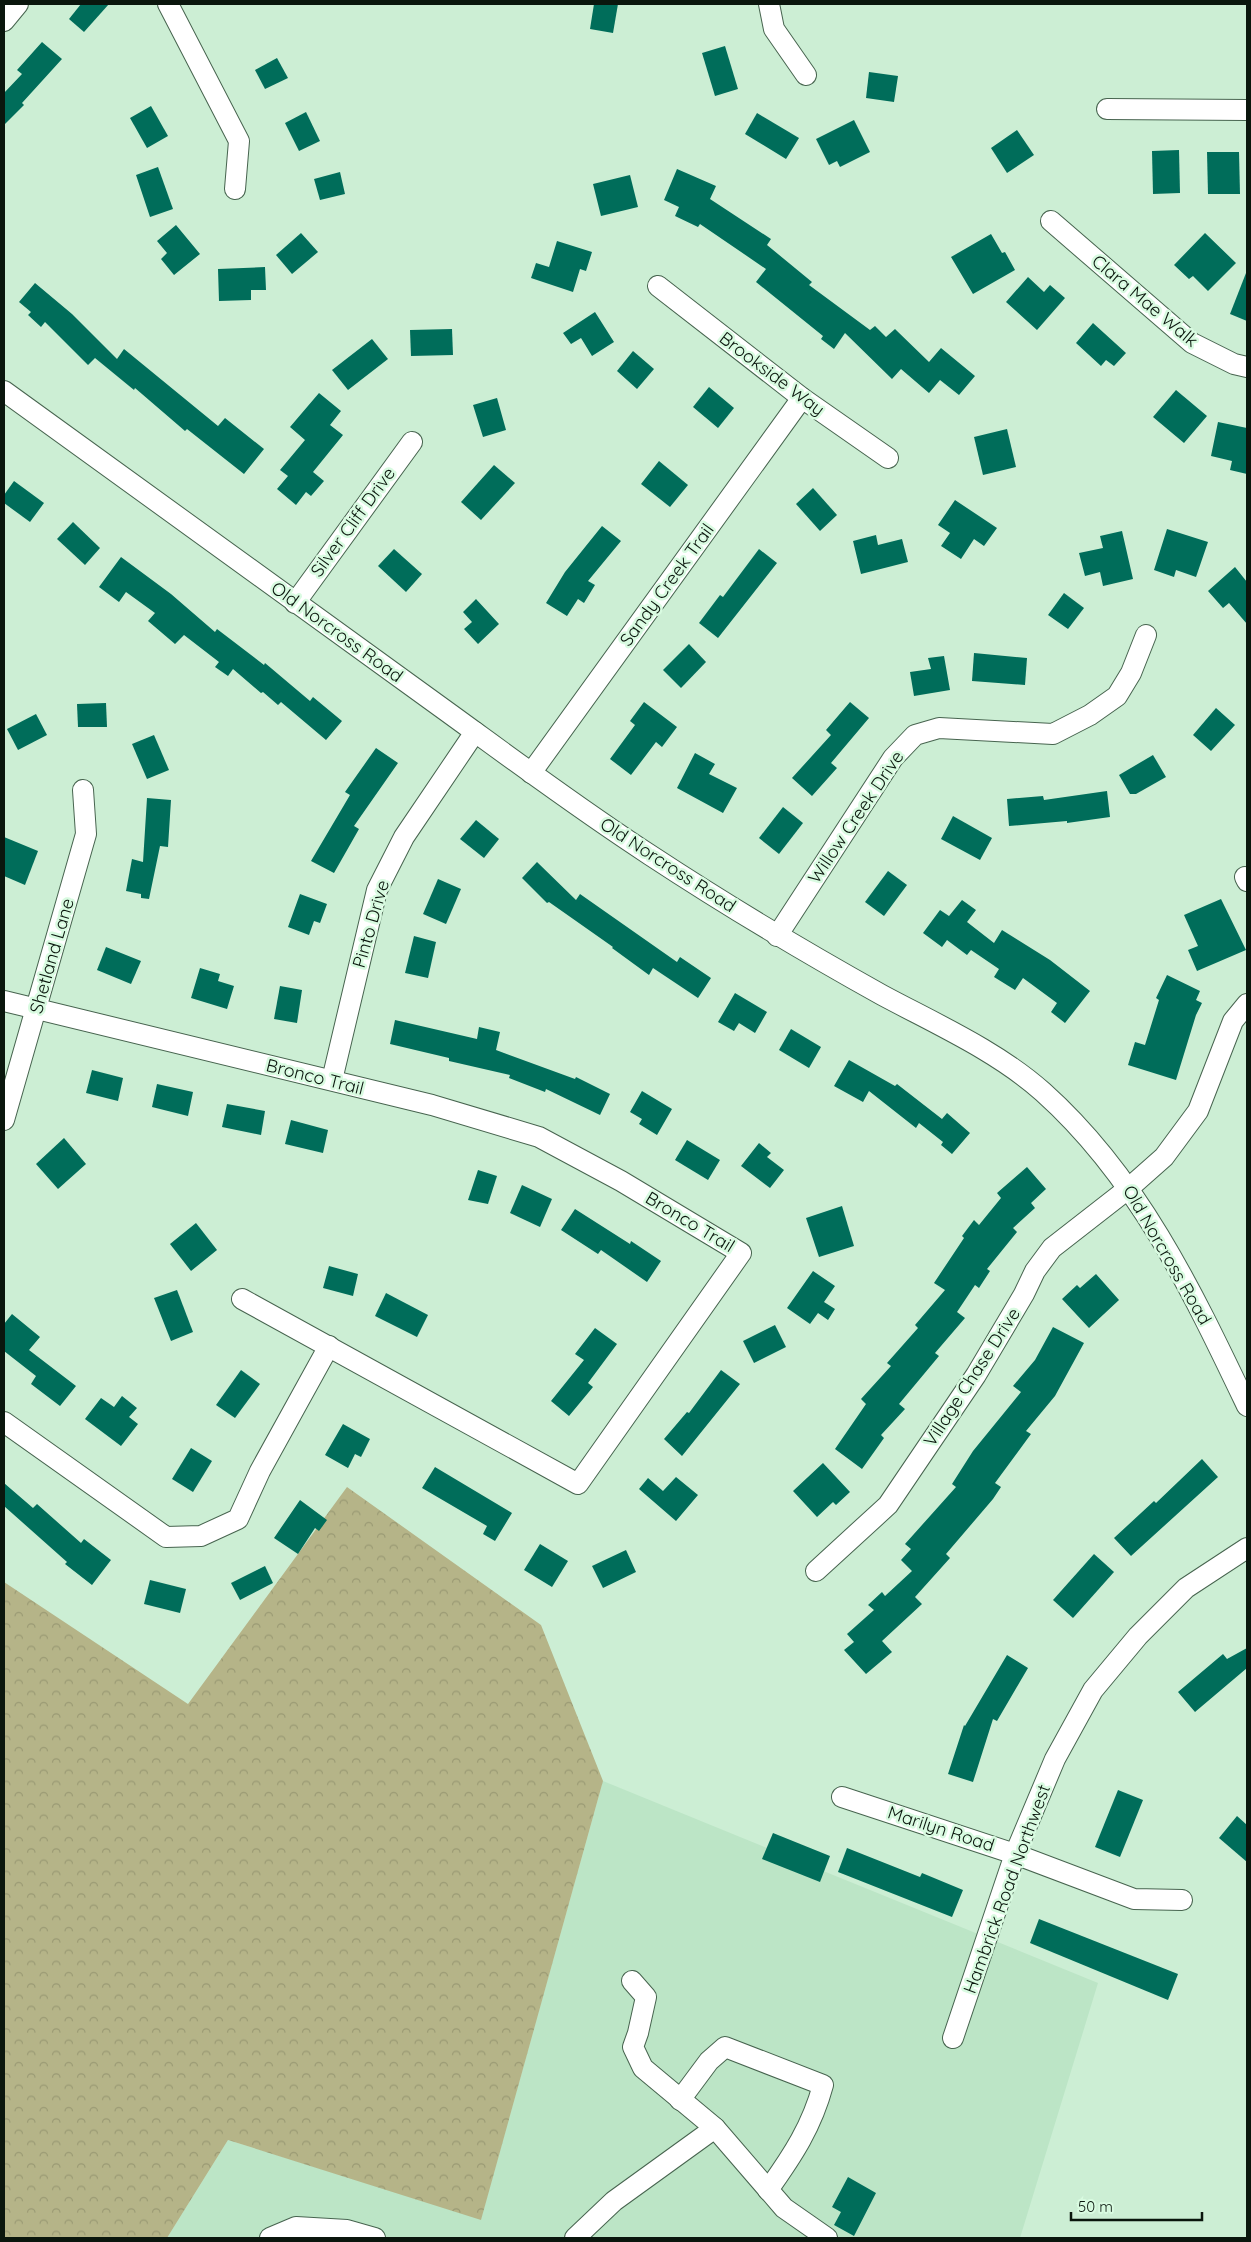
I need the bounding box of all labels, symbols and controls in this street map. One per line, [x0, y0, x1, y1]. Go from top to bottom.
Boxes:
street label: Clara Mae Walk [1087, 249, 1203, 352]
street label: Brookside Way [715, 326, 830, 421]
street label: Silver Cliff Drive [305, 462, 400, 581]
street label: Sandy Creek Trail [614, 519, 719, 651]
street label: Old Norcross Road [267, 576, 408, 687]
street label: Willow Creek Drive [803, 746, 909, 887]
street label: Old Norcross Road [596, 812, 740, 917]
street label: Pinto Drive [347, 877, 394, 970]
street label: Shetland Lane [24, 896, 79, 1016]
street label: Bronco Trail [264, 1053, 366, 1100]
street label: Old Norcross Road [1118, 1181, 1217, 1329]
street label: Bronco Trail [641, 1186, 739, 1257]
street label: Village Chase Drive [918, 1303, 1025, 1450]
street label: Hambrick Road Northwest [958, 1781, 1055, 1997]
street label: Marilyn Road [885, 1800, 997, 1857]
scale bar [1071, 2190, 1202, 2222]
text: 50 m [1078, 2197, 1113, 2216]

